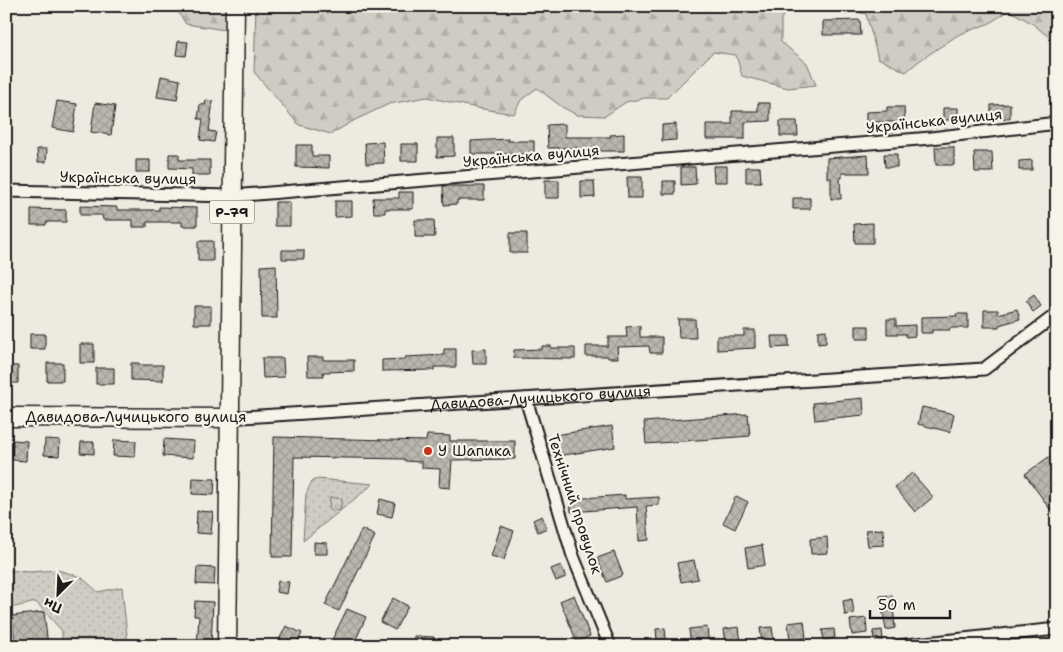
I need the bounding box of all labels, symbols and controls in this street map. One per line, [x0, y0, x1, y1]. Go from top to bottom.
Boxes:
street label: Українська вулиця [865, 104, 1003, 138]
street label: Українська вулиця [462, 140, 600, 172]
street label: Українська вулиця [59, 167, 197, 189]
road number: Р-79 [210, 200, 254, 223]
street label: Давидова-Лучицького вулиця [429, 381, 651, 415]
street label: Давидова-Лучицького вулиця [25, 407, 247, 427]
street label: Технічний провулок [543, 431, 607, 577]
place label: У Шапика [438, 441, 512, 461]
marker: У Шапика [422, 445, 434, 457]
north arrow [32, 570, 82, 620]
scale bar [870, 587, 950, 619]
text: Пн [41, 594, 65, 618]
text: 50 m [878, 595, 916, 615]

